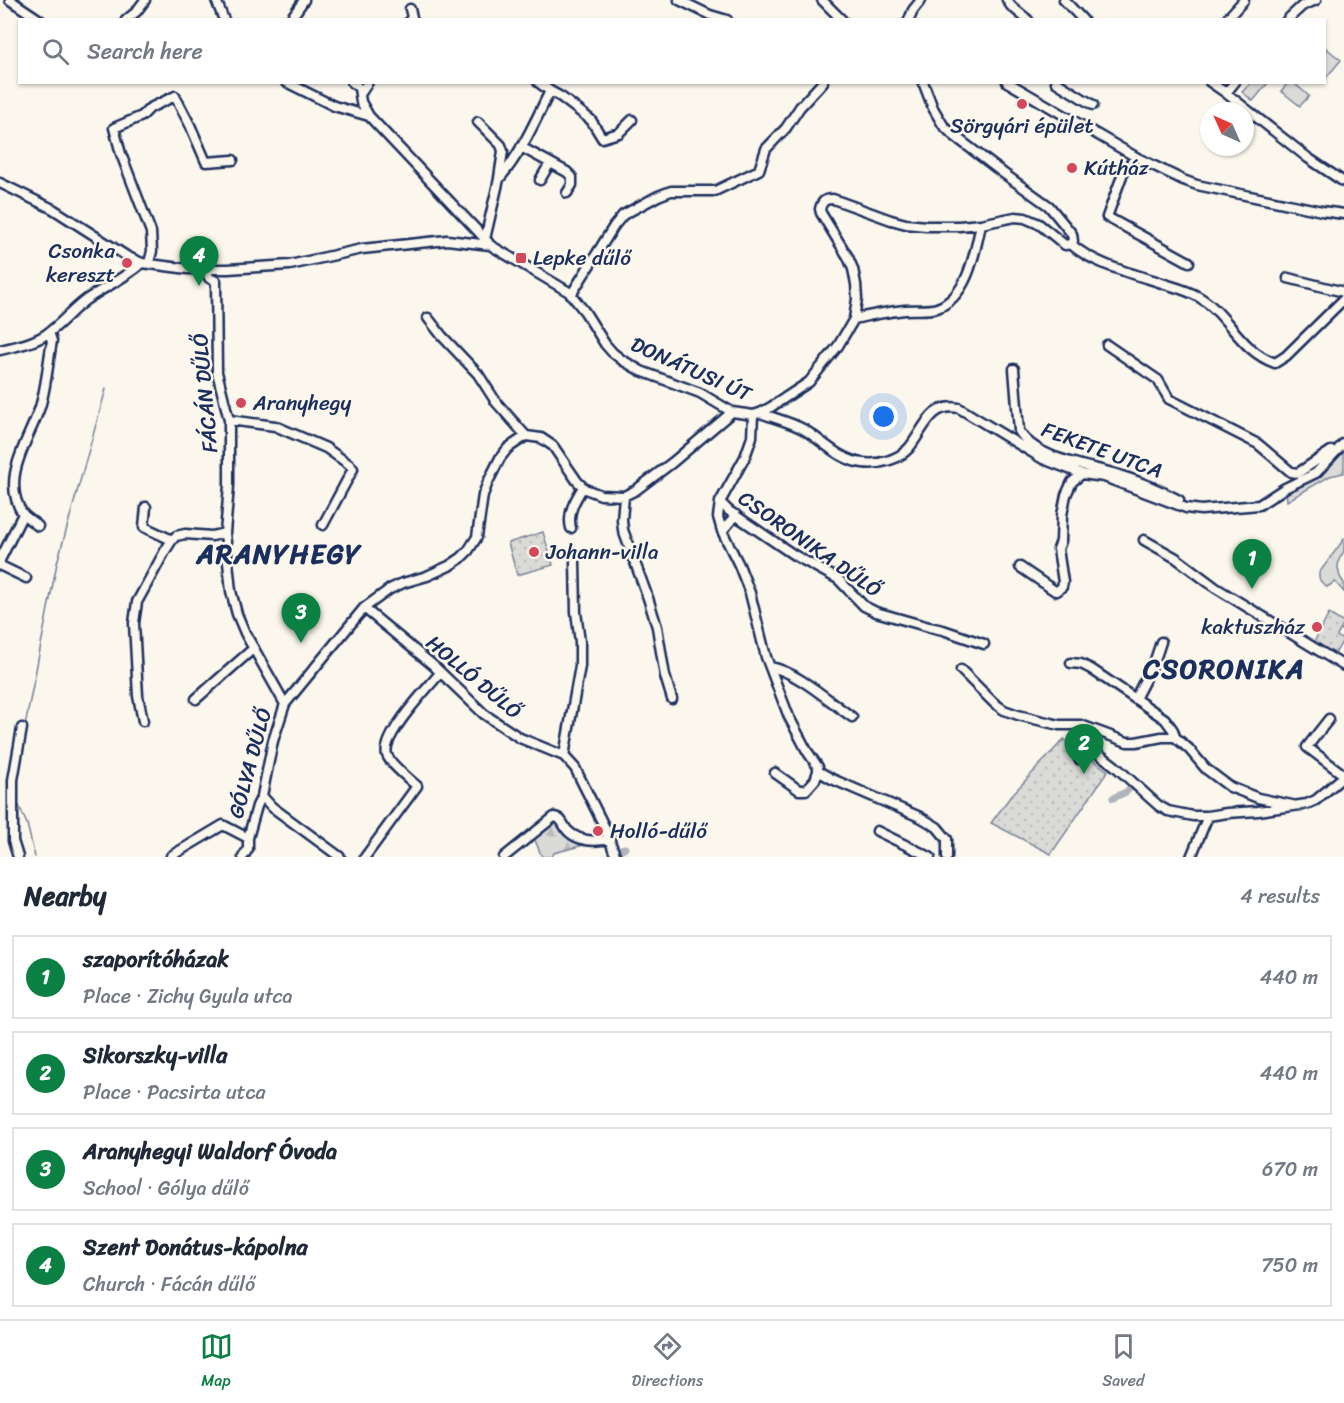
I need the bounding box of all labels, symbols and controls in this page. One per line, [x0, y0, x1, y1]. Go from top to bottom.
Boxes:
search box [18, 18, 1326, 84]
text: Search here [87, 32, 203, 71]
icon: search [39, 35, 72, 68]
marker: Sörgyári épület [1015, 97, 1029, 111]
north arrow [1200, 102, 1254, 156]
place label: Sörgyári épület [950, 107, 1094, 145]
place label: Kútház [1084, 149, 1149, 187]
marker: Kútház [1065, 161, 1079, 175]
place label: Csonka kereszt [46, 232, 115, 294]
pin: 4 [180, 236, 218, 286]
place label: Lepke dűlő [533, 239, 632, 277]
marker: Lepke dűlő [514, 251, 528, 265]
marker: Csonka kereszt [120, 256, 134, 270]
street label: DONÁTUSI ÚT [624, 325, 759, 413]
street label: FÁCÁN DŰLŐ [181, 331, 229, 455]
place label: Aranyhegy [252, 384, 351, 422]
marker: Aranyhegy [234, 396, 248, 410]
your location [869, 402, 898, 431]
street label: FEKETE UTCA [1036, 411, 1168, 489]
street label: CSORONIKA DŰLŐ [730, 480, 890, 608]
district label: ARANYHEGY [196, 530, 362, 578]
place label: Johann-villa [545, 533, 659, 571]
pin: 1 [1232, 540, 1272, 589]
marker: Johann-villa [527, 545, 541, 559]
pin: 3 [282, 594, 320, 643]
place label: kaktuszház [1201, 608, 1306, 646]
marker: kaktuszház [1310, 620, 1324, 634]
street label: HOLLÓ DŰLŐ [417, 625, 531, 729]
district label: CSORONIKA [1142, 645, 1305, 693]
street label: GÓLYA DŰLŐ [217, 703, 283, 823]
pin: 2 [1064, 724, 1104, 774]
place label: Holló-dűlő [610, 812, 708, 850]
marker: Holló-dűlő [591, 824, 605, 838]
text: Nearby [24, 873, 106, 919]
text: 4 results [1240, 879, 1320, 914]
text: szaporítóházak [83, 940, 229, 979]
text: 1 [41, 960, 50, 995]
text: 440 m [1260, 960, 1318, 995]
text: Place · Zichy Gyula utca [83, 979, 293, 1014]
text: Sikorszky-villa [83, 1036, 227, 1075]
text: 2 [40, 1056, 51, 1091]
text: 440 m [1260, 1056, 1318, 1091]
text: Place · Pacsirta utca [83, 1075, 265, 1110]
text: Aranyhegyi Waldorf Óvoda [83, 1132, 337, 1171]
text: 3 [40, 1152, 51, 1187]
text: 670 m [1262, 1152, 1318, 1187]
text: School · Gólya dűlő [83, 1171, 249, 1206]
text: Szent Donátus-kápolna [83, 1228, 308, 1267]
text: 4 [39, 1248, 52, 1283]
text: 750 m [1261, 1248, 1318, 1283]
text: Church · Fácán dűlő [83, 1267, 255, 1302]
tab: Map [200, 1330, 233, 1395]
tab: Directions [632, 1330, 703, 1395]
tab: Saved [1102, 1330, 1144, 1395]

